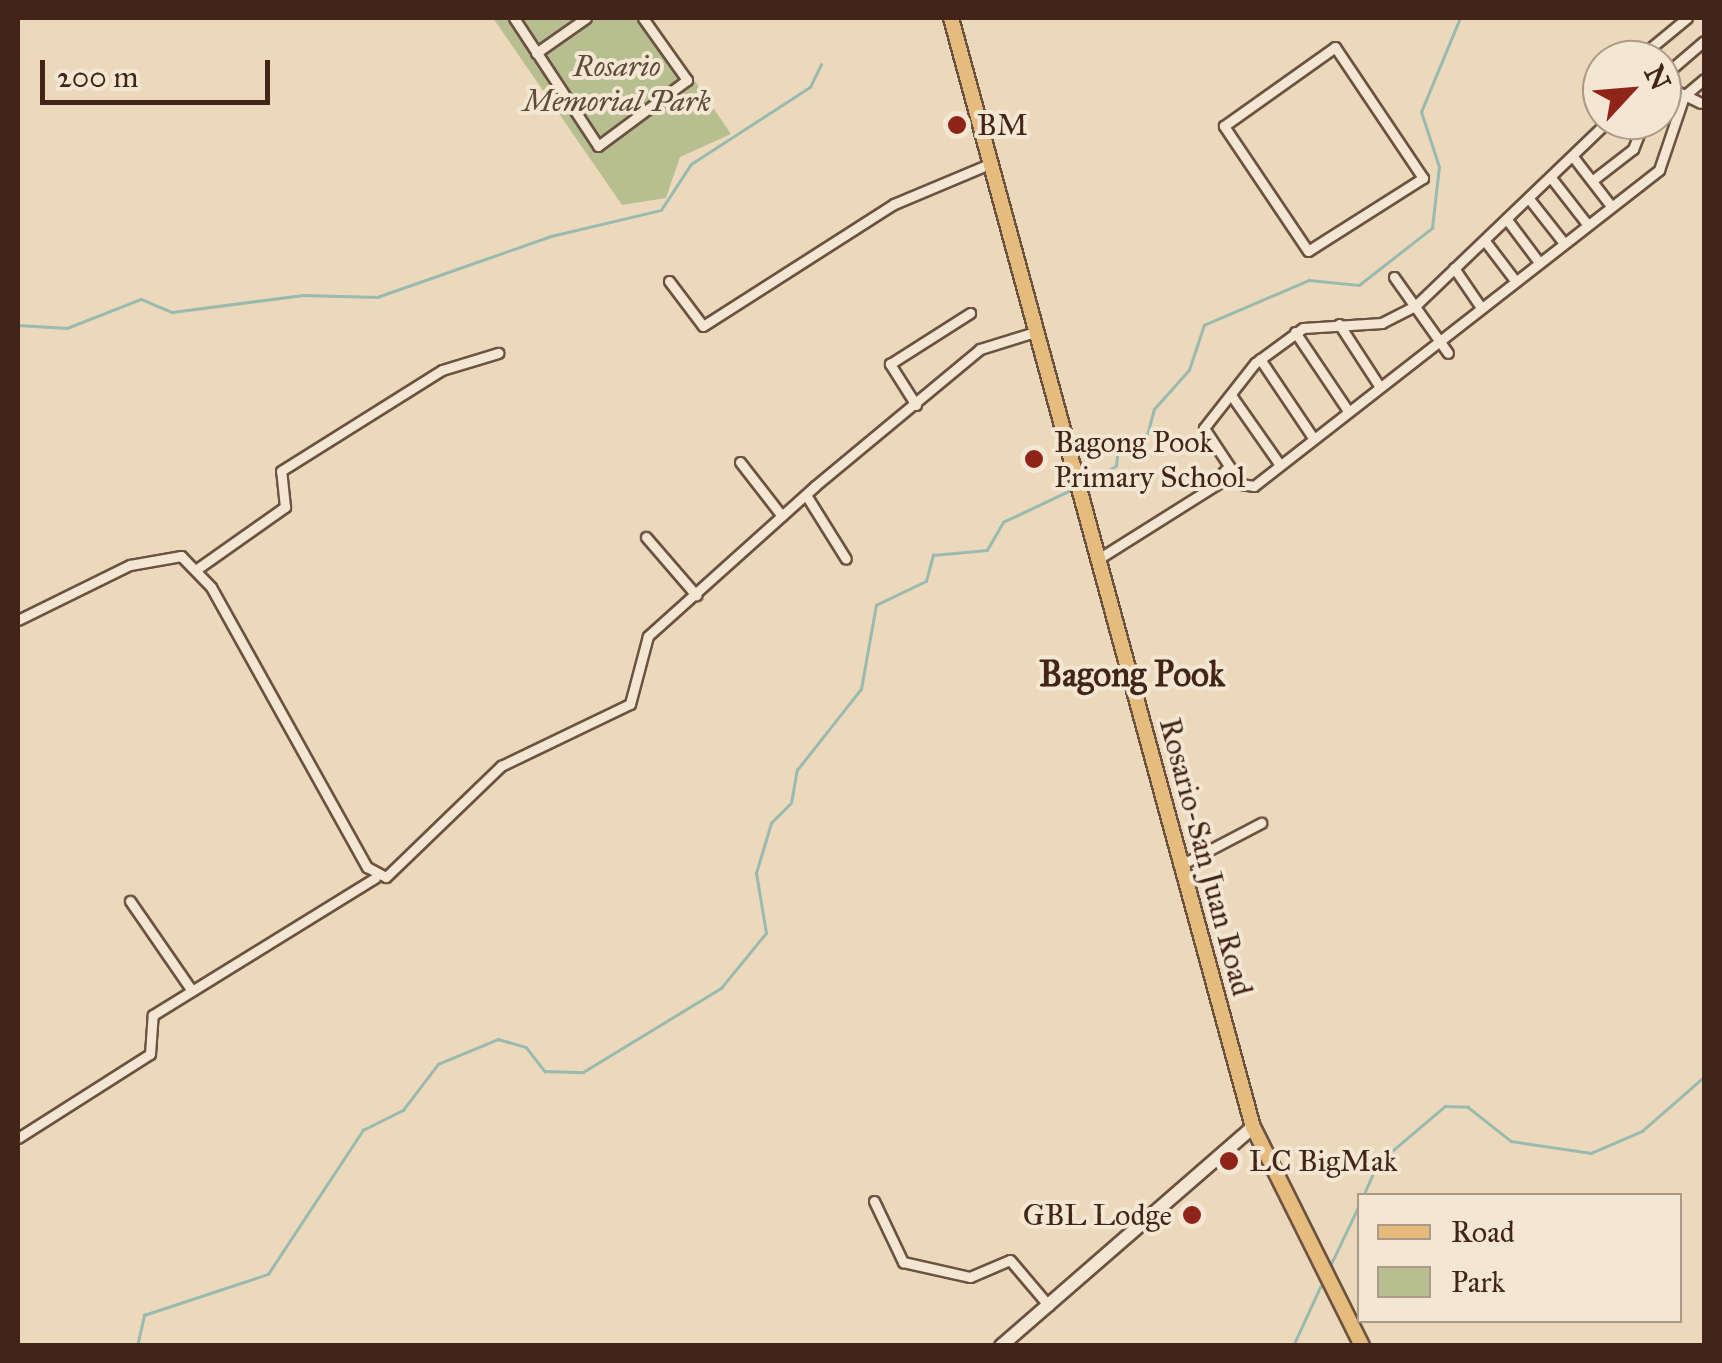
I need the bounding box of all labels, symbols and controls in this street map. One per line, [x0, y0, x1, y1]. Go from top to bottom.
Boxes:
scale bar [45, 40, 275, 102]
north arrow [1582, 40, 1682, 140]
park label: Rosario Memorial Park [523, 48, 711, 118]
text: 200 m [57, 59, 138, 95]
text: N [1637, 59, 1679, 96]
place label: BM [977, 107, 1028, 143]
marker: BM [946, 114, 968, 136]
place label: Bagong Pook Primary School [1054, 424, 1245, 494]
marker: Bagong Pook Primary School [1023, 448, 1045, 470]
district label: Bagong Pook [1039, 654, 1225, 696]
street label: Rosario-San Juan Road [1152, 714, 1260, 1000]
place label: LC BigMak [1249, 1143, 1398, 1179]
marker: LC BigMak [1218, 1150, 1240, 1172]
legend [1357, 1193, 1682, 1323]
place label: GBL Lodge [1023, 1197, 1172, 1233]
marker: GBL Lodge [1181, 1204, 1203, 1226]
text: Road [1451, 1214, 1515, 1250]
text: Park [1451, 1264, 1505, 1300]

